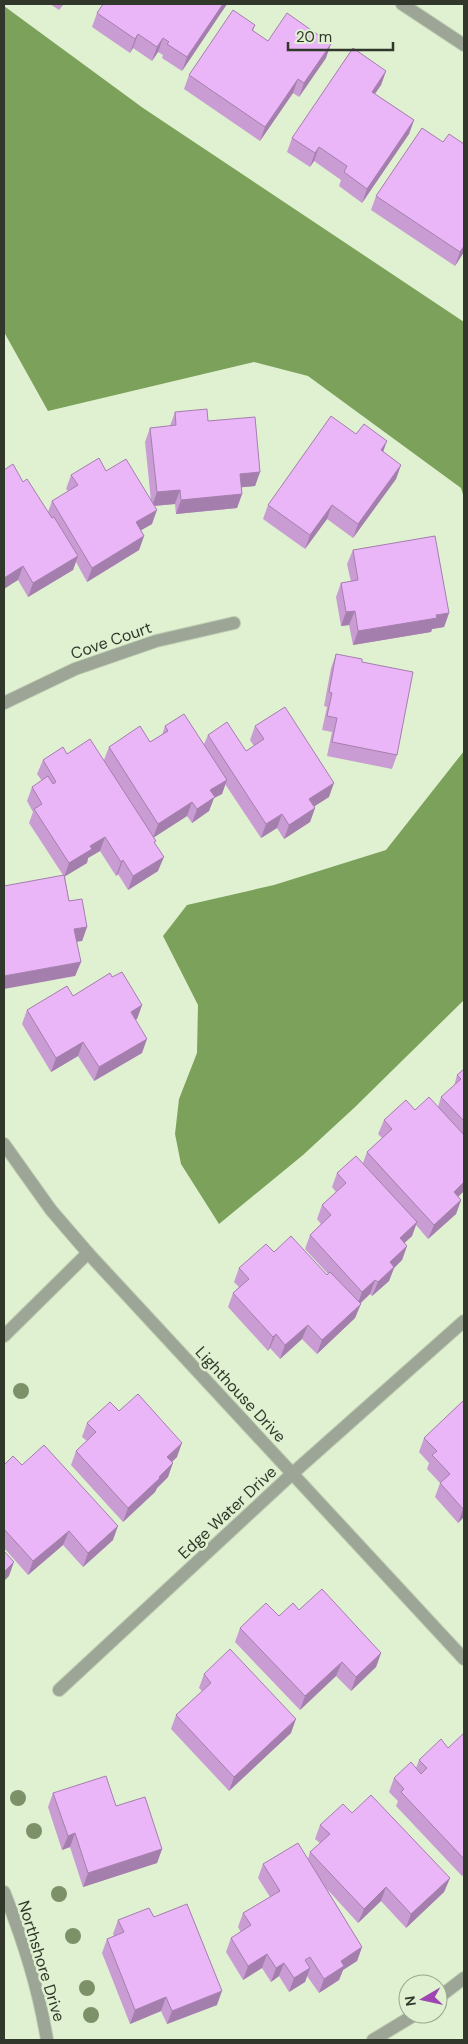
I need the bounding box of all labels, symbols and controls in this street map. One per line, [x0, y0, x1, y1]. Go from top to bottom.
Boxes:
scale bar [288, 20, 393, 52]
text: 20 m [296, 27, 332, 47]
street label: Cove Court [68, 617, 154, 664]
street label: Lighthouse Drive [191, 1342, 291, 1447]
street label: Edge Water Drive [174, 1461, 281, 1563]
street label: Northshore Drive [13, 1898, 70, 2024]
north arrow [398, 1974, 448, 2024]
text: N [400, 1995, 420, 2007]

